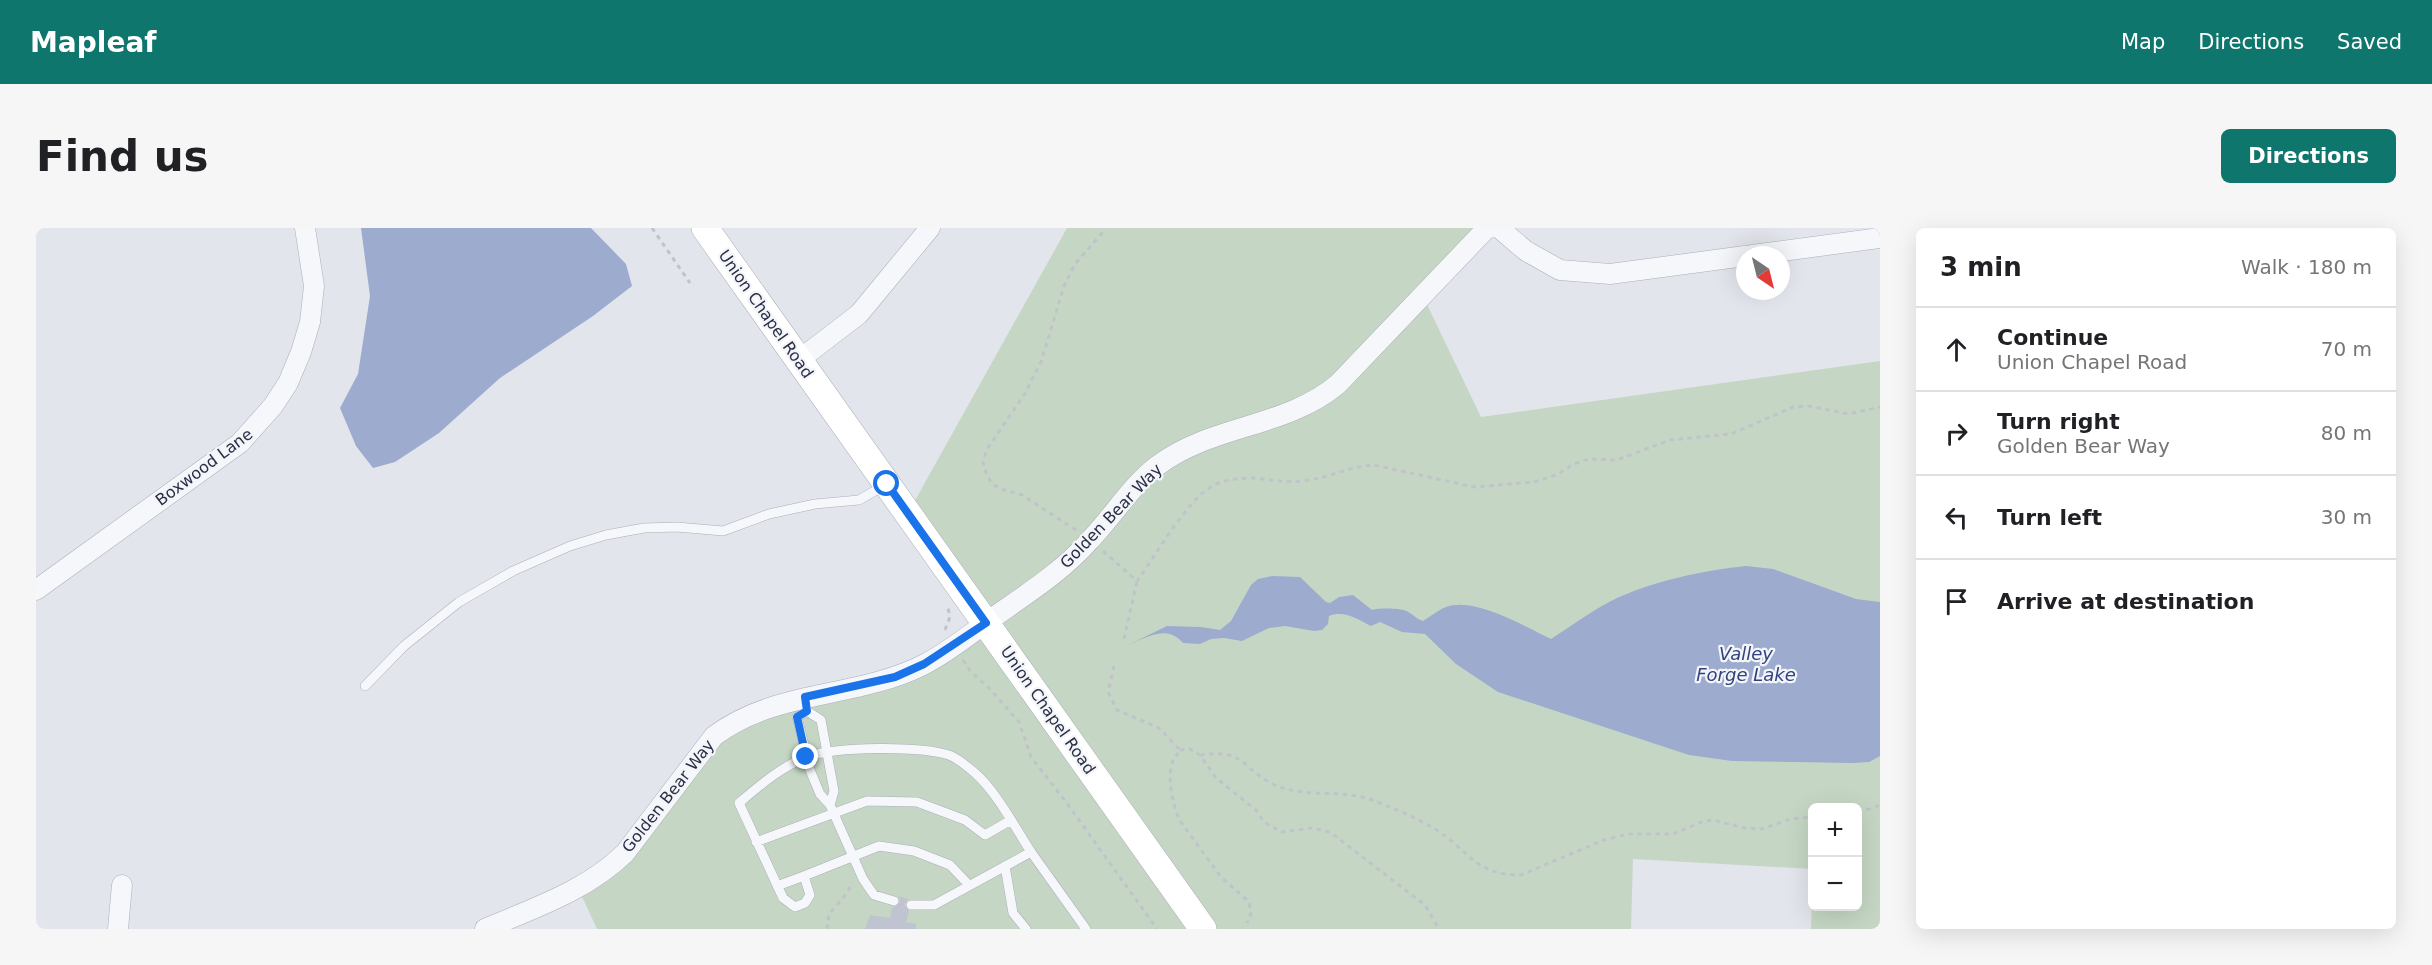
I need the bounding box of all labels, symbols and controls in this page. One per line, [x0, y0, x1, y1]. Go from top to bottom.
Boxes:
text: Mapleaf [30, 26, 156, 59]
text: Map [2121, 30, 2165, 54]
text: Directions [2198, 30, 2304, 54]
text: Saved [2337, 30, 2402, 54]
button: Directions [2221, 129, 2396, 183]
text: Find us [36, 132, 209, 181]
street label: Union Chapel Road [715, 246, 817, 382]
north arrow [1736, 246, 1790, 300]
text: 3 min [1940, 252, 2022, 282]
text: Walk · 180 m [2241, 255, 2372, 279]
text: Continue [1997, 325, 2108, 350]
icon: ahead [1940, 333, 1973, 366]
text: 70 m [2321, 337, 2372, 361]
text: Union Chapel Road [1997, 350, 2187, 374]
text: Turn right [1997, 409, 2120, 434]
icon: right [1940, 417, 1973, 450]
text: 80 m [2321, 421, 2372, 445]
street label: Boxwood Lane [152, 424, 256, 510]
text: Golden Bear Way [1997, 434, 2170, 458]
street label: Golden Bear Way [1056, 460, 1166, 572]
route start [873, 470, 899, 496]
icon: left [1940, 501, 1973, 534]
text: Turn left [1997, 505, 2102, 530]
text: 30 m [2321, 505, 2372, 529]
icon: arrive [1940, 585, 1973, 618]
text: Arrive at destination [1997, 589, 2254, 614]
street label: Union Chapel Road [997, 642, 1099, 778]
water label: Valley Forge Lake [1696, 643, 1796, 685]
street label: Golden Bear Way [618, 736, 718, 856]
route end [792, 743, 818, 769]
map controls [1808, 803, 1862, 911]
button: + [1808, 803, 1862, 857]
button: − [1808, 857, 1862, 911]

